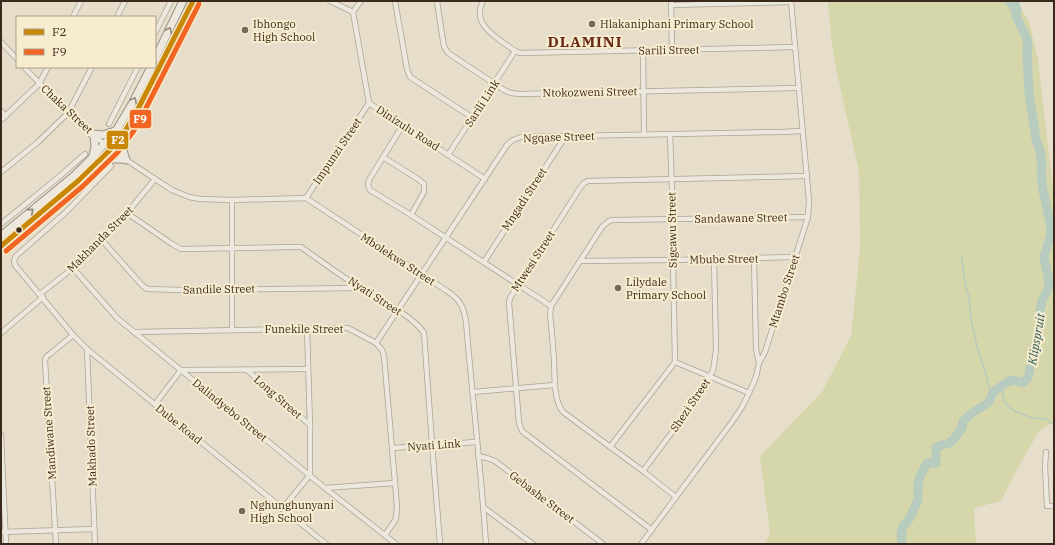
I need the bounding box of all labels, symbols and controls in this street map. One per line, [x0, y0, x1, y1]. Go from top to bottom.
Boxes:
legend [16, 16, 156, 68]
place label: Ibhongo High School [253, 17, 315, 44]
place label: Hlakaniphani Primary School [600, 17, 754, 31]
marker: Hlakaniphani Primary School [587, 19, 597, 29]
text: F2 [52, 24, 67, 39]
marker: Ibhongo High School [240, 25, 250, 35]
one-way arrow [164, 27, 172, 34]
district label: DLAMINI [548, 32, 622, 51]
street label: Sarili Street [638, 42, 700, 58]
text: F9 [52, 44, 67, 59]
street label: Sarili Link [462, 76, 503, 129]
street label: Chaka Street [38, 81, 96, 137]
street label: Ntokozweni Street [542, 84, 638, 100]
one-way arrow [129, 97, 137, 105]
street label: Dinizulu Road [374, 102, 443, 154]
line badge: F9 [129, 109, 152, 129]
text: F9 [133, 112, 147, 126]
street label: Impunzi Street [310, 115, 365, 187]
street label: Ngqase Street [523, 129, 595, 145]
line badge: F2 [106, 130, 129, 150]
text: F2 [111, 133, 125, 147]
street label: Mngadi Street [498, 165, 550, 233]
street label: Sigcawu Street [664, 192, 680, 268]
street label: Makhanda Street [64, 203, 136, 275]
one-way arrow [26, 209, 34, 216]
street label: Sandawane Street [694, 210, 788, 226]
unlabelled marker [14, 225, 24, 235]
street label: Mtwesi Street [508, 228, 558, 294]
street label: Mbolekwa Street [358, 230, 438, 288]
street label: Mbube Street [689, 251, 759, 267]
street label: Mtambo Street [766, 252, 802, 329]
street label: Nyati Street [346, 274, 404, 319]
place label: Lilydale Primary School [626, 275, 706, 302]
street label: Sandile Street [183, 281, 255, 297]
marker: Lilydale Primary School [613, 283, 623, 293]
water label: Klipspruit [1024, 311, 1048, 367]
street label: Funekile Street [265, 322, 344, 336]
street label: Long Street [251, 372, 305, 422]
street label: Shezi Street [667, 375, 713, 434]
street label: Dalindyebo Street [190, 376, 270, 445]
street label: Mandiwane Street [39, 386, 59, 480]
street label: Dube Road [153, 401, 205, 447]
street label: Makhado Street [83, 405, 99, 487]
street label: Nyati Link [407, 436, 462, 454]
street label: Gebashe Street [507, 468, 577, 526]
place label: Nghunghunyani High School [250, 498, 334, 525]
marker: Nghunghunyani High School [237, 506, 247, 516]

